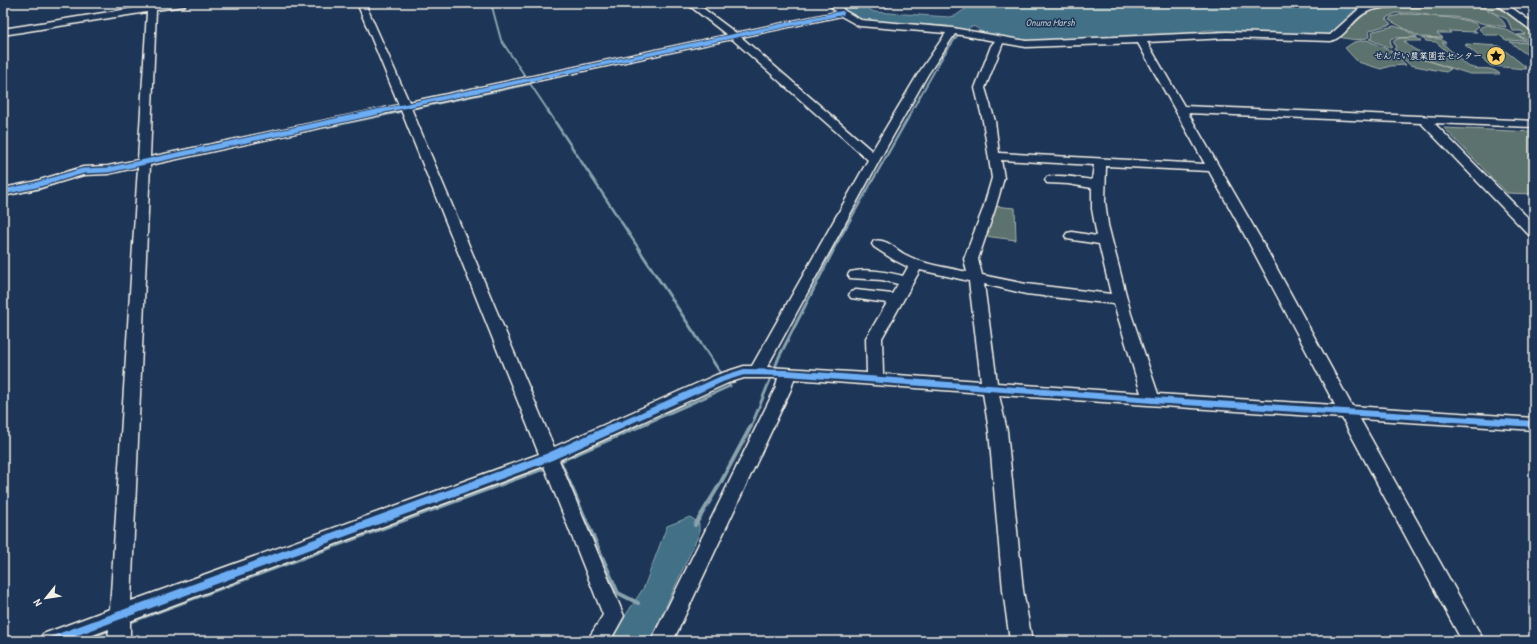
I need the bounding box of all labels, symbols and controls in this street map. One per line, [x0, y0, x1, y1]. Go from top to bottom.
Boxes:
water label: Onuma Marsh [1026, 16, 1075, 29]
place icon: せんだい農業園芸センター [1485, 45, 1507, 67]
place label: せんだい農業園芸センター [1374, 50, 1482, 62]
north arrow [26, 578, 66, 618]
text: N [30, 597, 45, 609]

